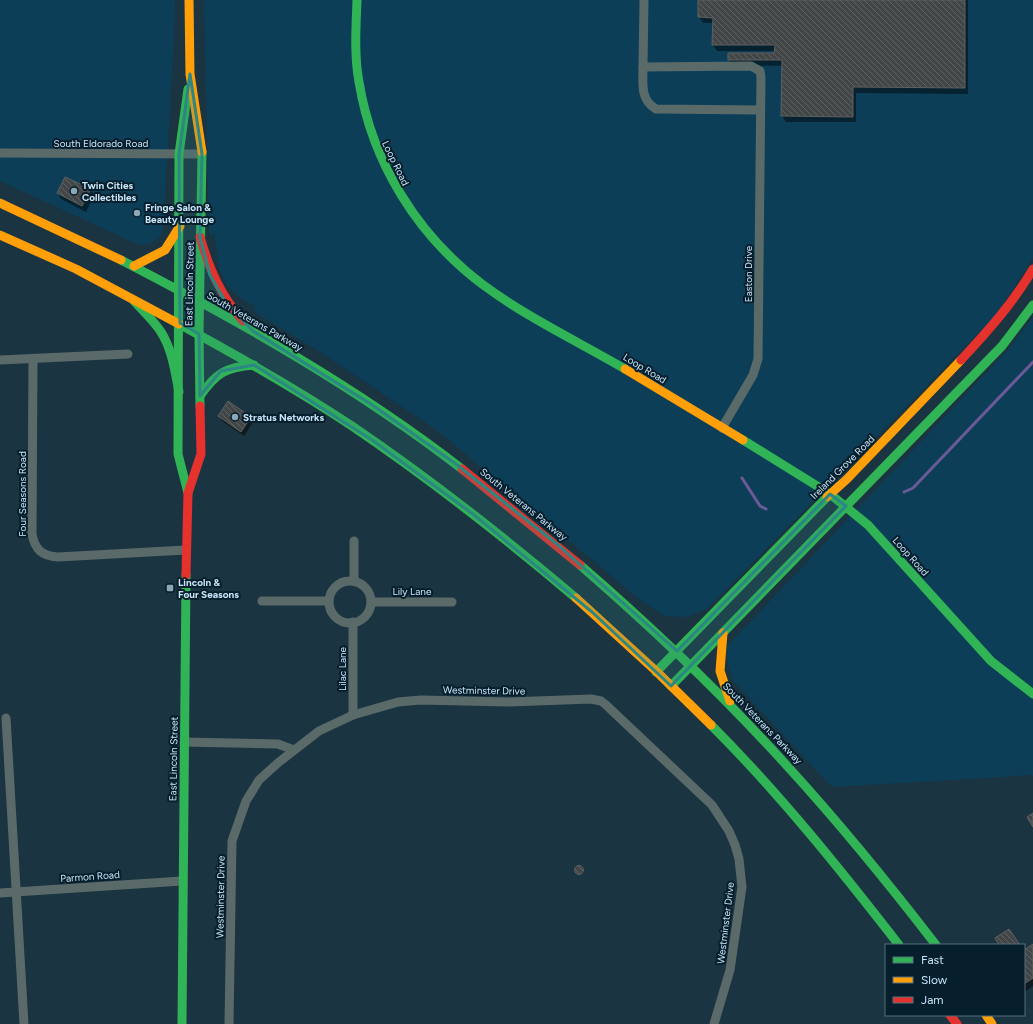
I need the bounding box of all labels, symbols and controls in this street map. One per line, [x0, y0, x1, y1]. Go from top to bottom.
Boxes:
street label: South Eldorado Road [54, 137, 149, 150]
street label: Loop Road [379, 139, 412, 188]
place label: Twin Cities Collectibles [82, 179, 137, 204]
marker: Twin Cities Collectibles [69, 186, 79, 196]
place label: Fringe Salon & Beauty Lounge [145, 201, 214, 226]
marker: Fringe Salon & Beauty Lounge [132, 208, 142, 218]
street label: East Lincoln Street [182, 241, 197, 326]
street label: Easton Drive [742, 245, 755, 302]
street label: South Veterans Parkway [204, 289, 306, 355]
street label: Loop Road [621, 350, 669, 386]
place label: Stratus Networks [243, 411, 324, 424]
marker: Stratus Networks [230, 412, 240, 422]
street label: Ireland Grove Road [808, 432, 877, 502]
street label: Four Seasons Road [16, 451, 29, 537]
street label: South Veterans Parkway [477, 465, 571, 544]
street label: Loop Road [890, 534, 932, 579]
place label: Lincoln & Four Seasons [178, 576, 239, 601]
marker: Lincoln & Four Seasons [165, 583, 175, 593]
street label: Lily Lane [393, 585, 432, 598]
street label: Lilac Lane [336, 646, 349, 691]
street label: South Veterans Parkway [720, 680, 806, 768]
street label: Westminster Drive [443, 683, 526, 698]
street label: East Lincoln Street [166, 716, 181, 801]
street label: Westminster Drive [213, 855, 228, 938]
street label: Parmon Road [60, 868, 120, 885]
street label: Westminster Drive [714, 881, 737, 965]
legend [885, 944, 1025, 1016]
text: Fast [921, 953, 944, 967]
text: Slow [921, 973, 948, 987]
text: Jam [921, 993, 944, 1007]

